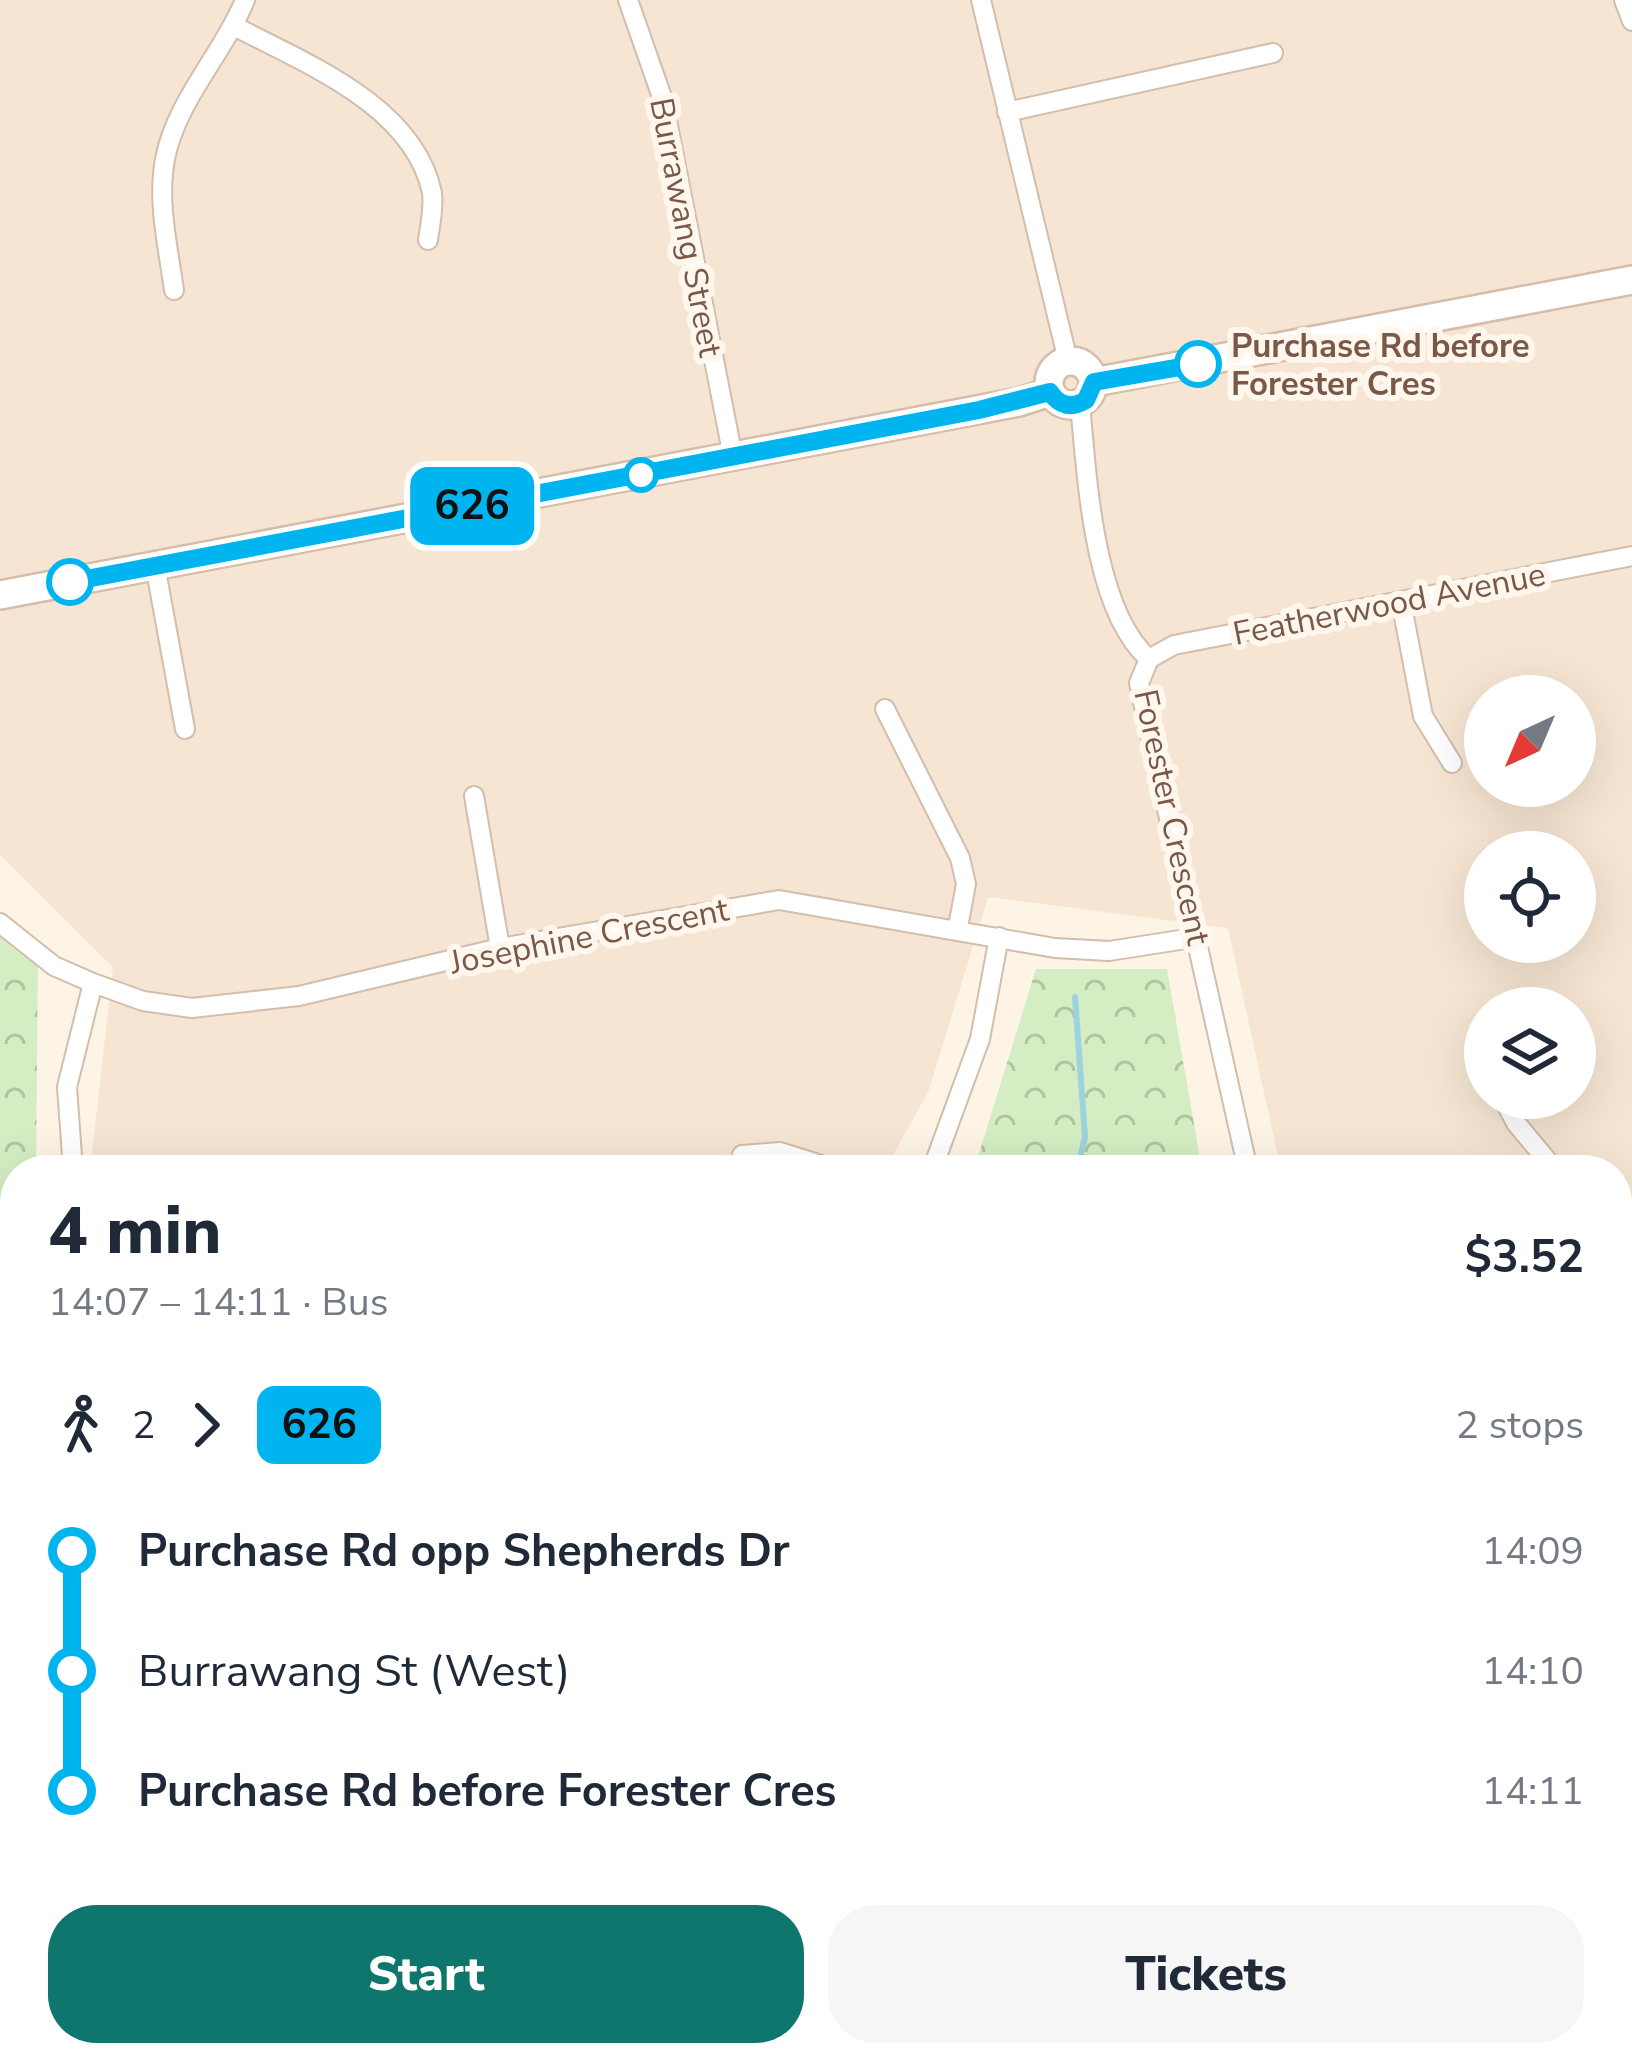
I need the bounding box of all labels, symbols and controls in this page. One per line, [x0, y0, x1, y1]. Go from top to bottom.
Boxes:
street label: Burrawang Street [638, 94, 733, 361]
place label: Purchase Rd before Forester Cres [1231, 324, 1530, 407]
marker: Purchase Rd before Forester Cres [1176, 342, 1220, 386]
unlabelled marker [625, 459, 657, 491]
line badge: 626 [403, 467, 541, 545]
text: 626 [434, 477, 510, 534]
street label: Featherwood Avenue [1229, 552, 1549, 657]
unlabelled marker [48, 560, 92, 604]
north arrow [1464, 675, 1596, 807]
map controls [1464, 675, 1596, 1119]
street label: Forester Crescent [1123, 685, 1221, 950]
button: locate [1464, 831, 1596, 963]
street label: Josephine Crescent [445, 887, 733, 986]
button: layers [1464, 987, 1596, 1119]
text: 4 min [48, 1186, 222, 1276]
text: $3.52 [1465, 1227, 1584, 1288]
text: 14:07 – 14:11 · Bus [48, 1276, 388, 1329]
icon: walk [48, 1392, 114, 1458]
icon: forward [173, 1392, 239, 1458]
text: 626 [281, 1396, 357, 1453]
text: 2 [132, 1399, 155, 1452]
text: 2 stops [1455, 1399, 1584, 1452]
text: Purchase Rd opp Shepherds Dr [138, 1521, 790, 1582]
text: 14:09 [1482, 1525, 1584, 1578]
text: Burrawang St (West) [138, 1641, 570, 1702]
text: 14:10 [1482, 1645, 1584, 1698]
text: Purchase Rd before Forester Cres [138, 1761, 837, 1822]
text: 14:11 [1482, 1765, 1584, 1818]
button: Start [48, 1905, 804, 2043]
button: Tickets [828, 1905, 1584, 2043]

